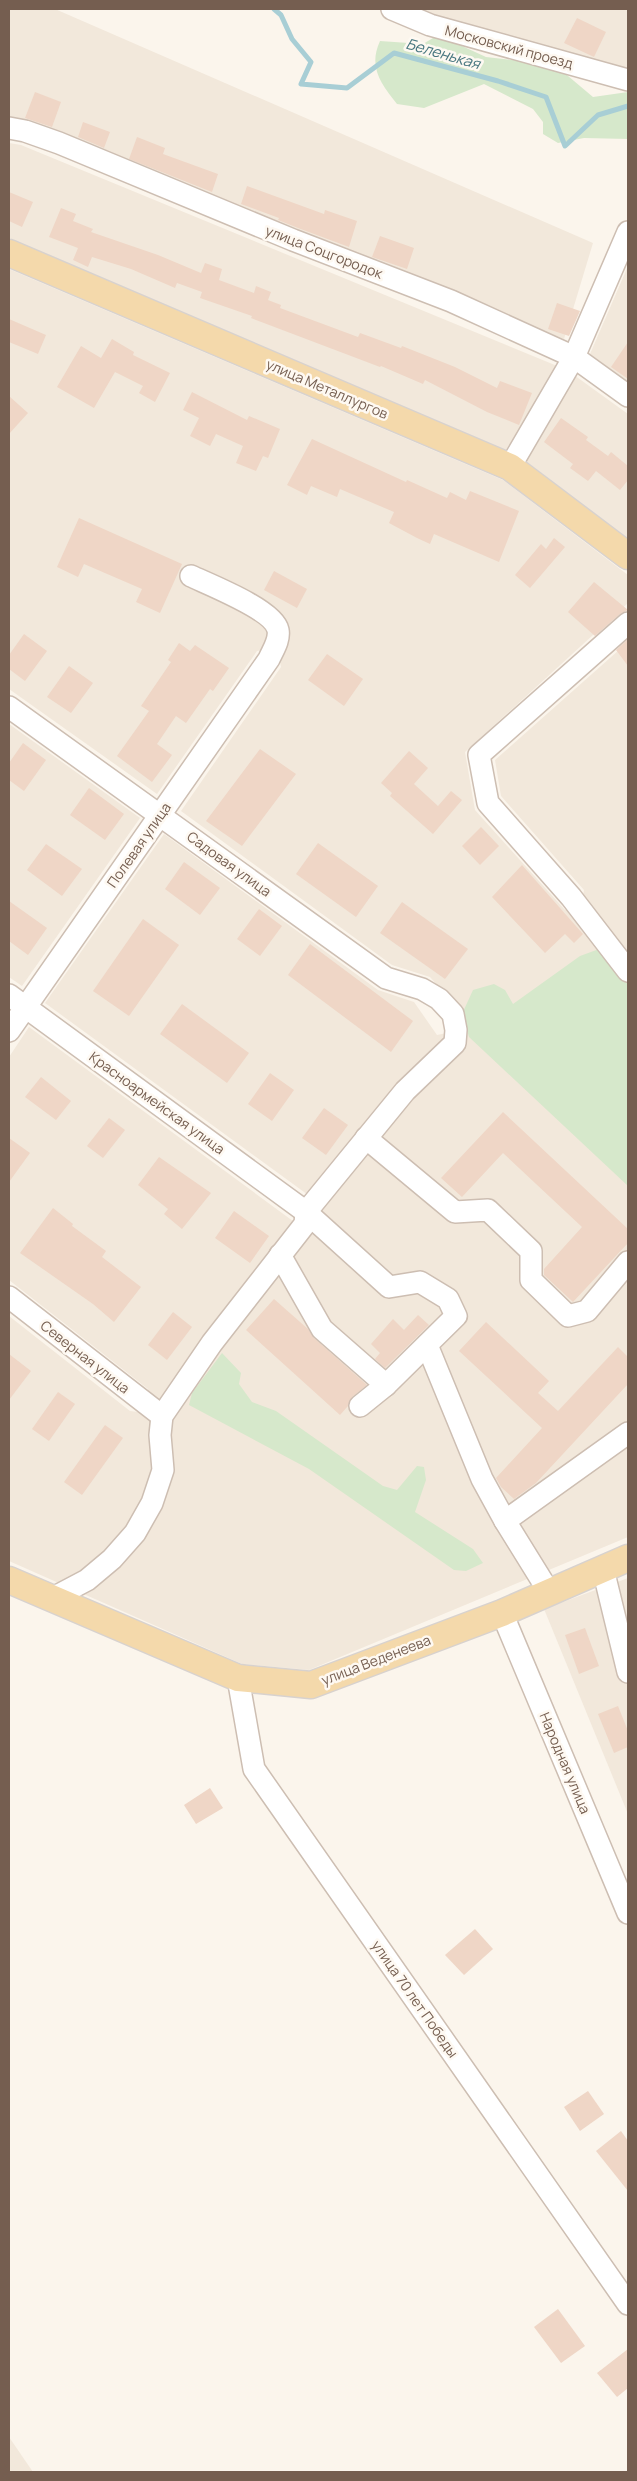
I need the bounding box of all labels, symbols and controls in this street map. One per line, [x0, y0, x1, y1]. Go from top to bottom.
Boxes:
street label: Московский проезд [443, 20, 575, 73]
water label: Беленькая [404, 33, 484, 75]
street label: улица Соцгородок [263, 220, 387, 283]
street label: улица Металлургов [263, 354, 392, 423]
street label: Полевая улица [102, 798, 175, 891]
street label: Садовая улица [183, 827, 275, 901]
street label: Красноармейская улица [86, 1047, 229, 1158]
street label: Северная улица [37, 1316, 134, 1397]
street label: улица Веденеева [318, 1630, 433, 1689]
street label: Народная улица [536, 1709, 595, 1816]
street label: улица 70 лет Победы [368, 1936, 463, 2061]

